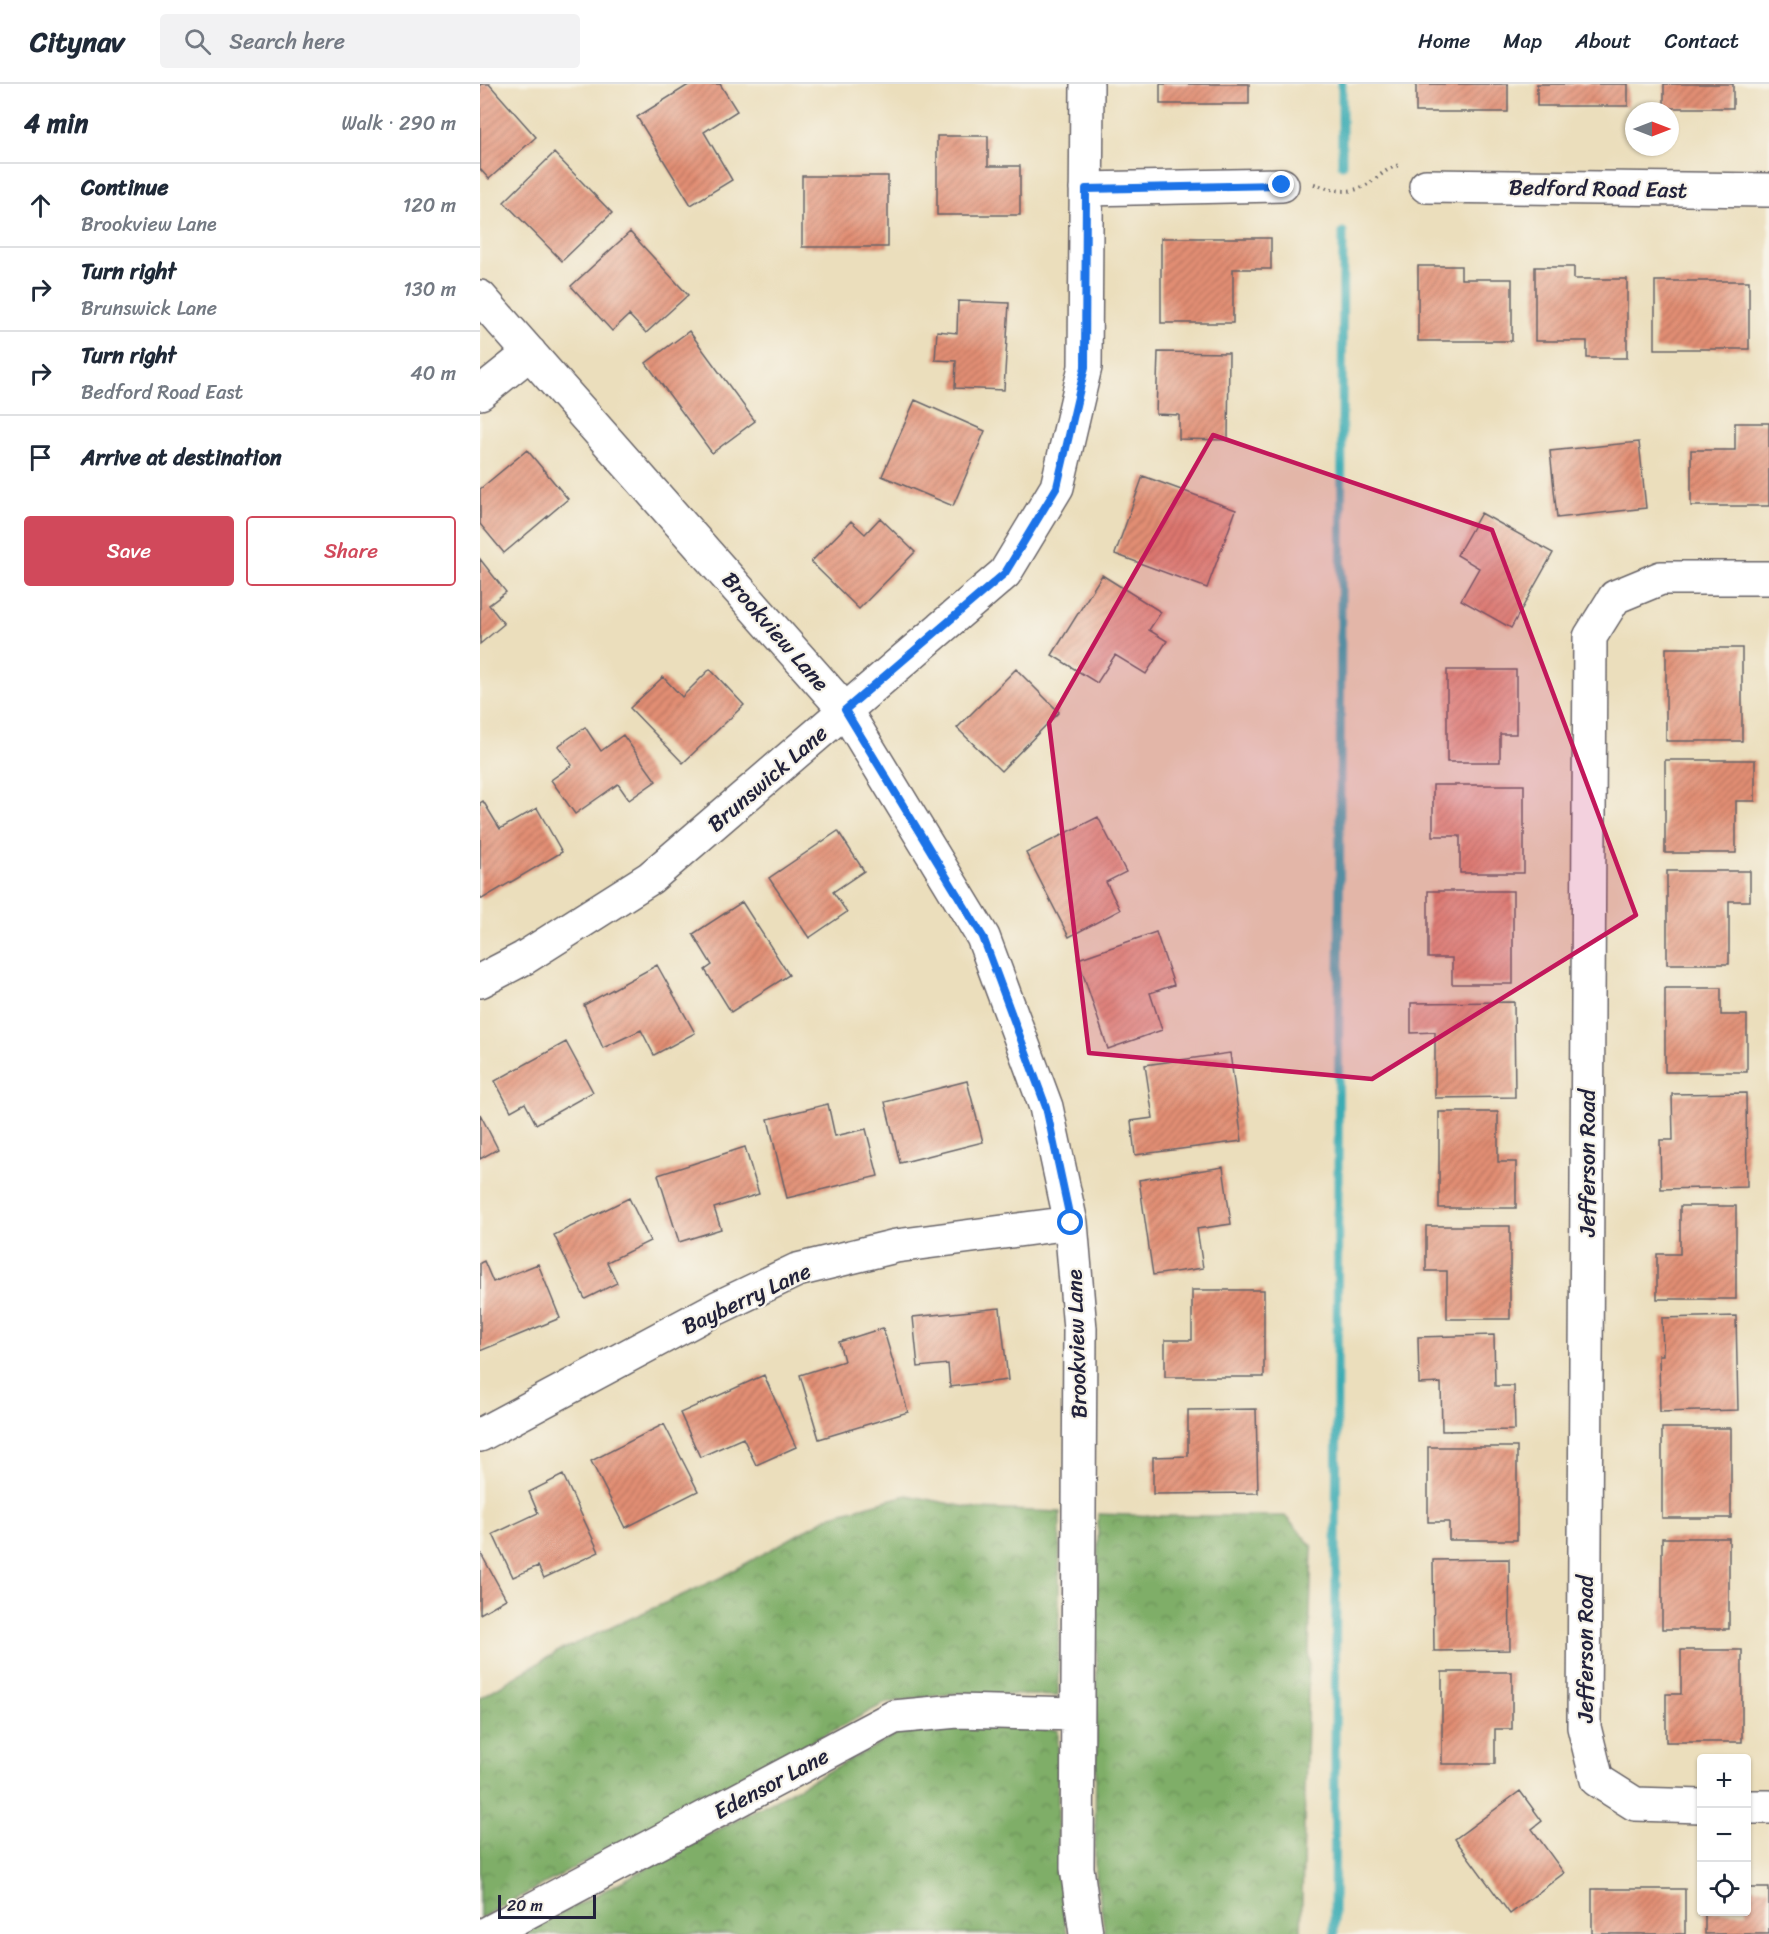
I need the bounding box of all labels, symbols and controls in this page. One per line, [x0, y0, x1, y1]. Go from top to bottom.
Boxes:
search box [160, 14, 580, 68]
text: Citynav [30, 17, 124, 66]
text: Search here [229, 22, 345, 61]
text: Home [1418, 22, 1470, 60]
text: Map [1503, 22, 1542, 60]
text: About [1575, 22, 1632, 60]
text: Contact [1665, 22, 1739, 60]
icon: search [181, 25, 214, 58]
text: 4 min [24, 100, 88, 146]
north arrow [1625, 102, 1679, 156]
text: Walk · 290 m [341, 106, 456, 141]
street label: Bedford Road East [1508, 167, 1688, 210]
text: Continue [81, 168, 169, 207]
route end [1268, 171, 1294, 197]
text: 120 m [403, 188, 456, 223]
icon: ahead [24, 189, 57, 222]
text: Brookview Lane [81, 207, 217, 242]
text: Turn right [81, 252, 176, 291]
text: 130 m [403, 272, 456, 307]
icon: right [24, 273, 57, 306]
text: Brunswick Lane [81, 291, 217, 326]
text: Turn right [81, 336, 176, 375]
text: 40 m [410, 356, 456, 391]
icon: right [24, 357, 57, 390]
text: Bedford Road East [81, 375, 243, 410]
text: Arrive at destination [81, 438, 282, 477]
icon: arrive [24, 441, 57, 474]
button: Save [24, 516, 234, 586]
button: Share [246, 516, 456, 586]
street label: Brookview Lane [712, 562, 840, 701]
street label: Brunswick Lane [698, 715, 837, 842]
street label: Jefferson Road [1568, 1088, 1607, 1238]
route start [1057, 1209, 1083, 1235]
street label: Bayberry Lane [675, 1251, 817, 1346]
street label: Brookview Lane [1054, 1268, 1099, 1419]
street label: Jefferson Road [1566, 1574, 1605, 1724]
street label: Edensor Lane [706, 1737, 836, 1830]
map controls [1697, 1754, 1751, 1916]
button: + [1697, 1754, 1751, 1808]
button: − [1697, 1808, 1751, 1862]
button: locate [1697, 1862, 1751, 1916]
text: 20 m [507, 1891, 543, 1920]
scale bar [498, 1892, 596, 1920]

